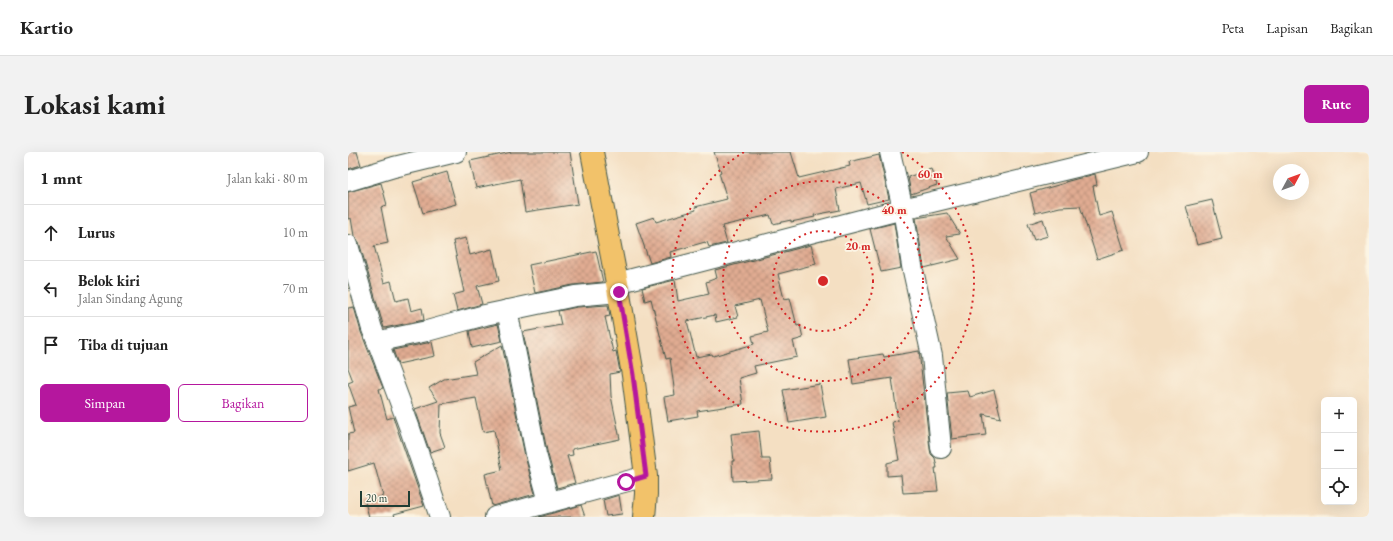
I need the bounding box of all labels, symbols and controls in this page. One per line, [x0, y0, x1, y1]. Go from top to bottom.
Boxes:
text: Kartio [20, 15, 73, 40]
text: Peta [1222, 19, 1244, 37]
text: Lapisan [1266, 19, 1308, 37]
text: Bagikan [1330, 19, 1373, 37]
button: Rute [1304, 85, 1369, 123]
text: Lokasi kami [24, 86, 165, 122]
north arrow [1273, 164, 1309, 200]
text: 60 m [917, 166, 943, 182]
text: 1 mnt [40, 167, 82, 189]
text: Jalan kaki · 80 m [227, 170, 308, 187]
text: 40 m [881, 202, 907, 218]
icon: ahead [40, 222, 62, 244]
text: Lurus [78, 223, 115, 242]
text: 10 m [283, 224, 308, 241]
text: 20 m [845, 238, 871, 254]
text: Belok kiri [78, 271, 140, 290]
centre of rings [816, 274, 830, 288]
icon: left [40, 278, 62, 300]
text: 70 m [283, 280, 308, 297]
route end [610, 283, 628, 301]
text: Jalan Sindang Agung [78, 290, 182, 307]
icon: arrive [40, 334, 62, 356]
text: Tiba di tujuan [78, 335, 168, 354]
button: Simpan [40, 384, 170, 422]
button: Bagikan [178, 384, 308, 422]
map controls [1321, 397, 1357, 505]
button: + [1321, 397, 1357, 433]
button: − [1321, 433, 1357, 469]
button: locate [1321, 469, 1357, 505]
route start [617, 473, 635, 491]
scale bar [360, 489, 410, 508]
text: 20 m [366, 491, 387, 505]

